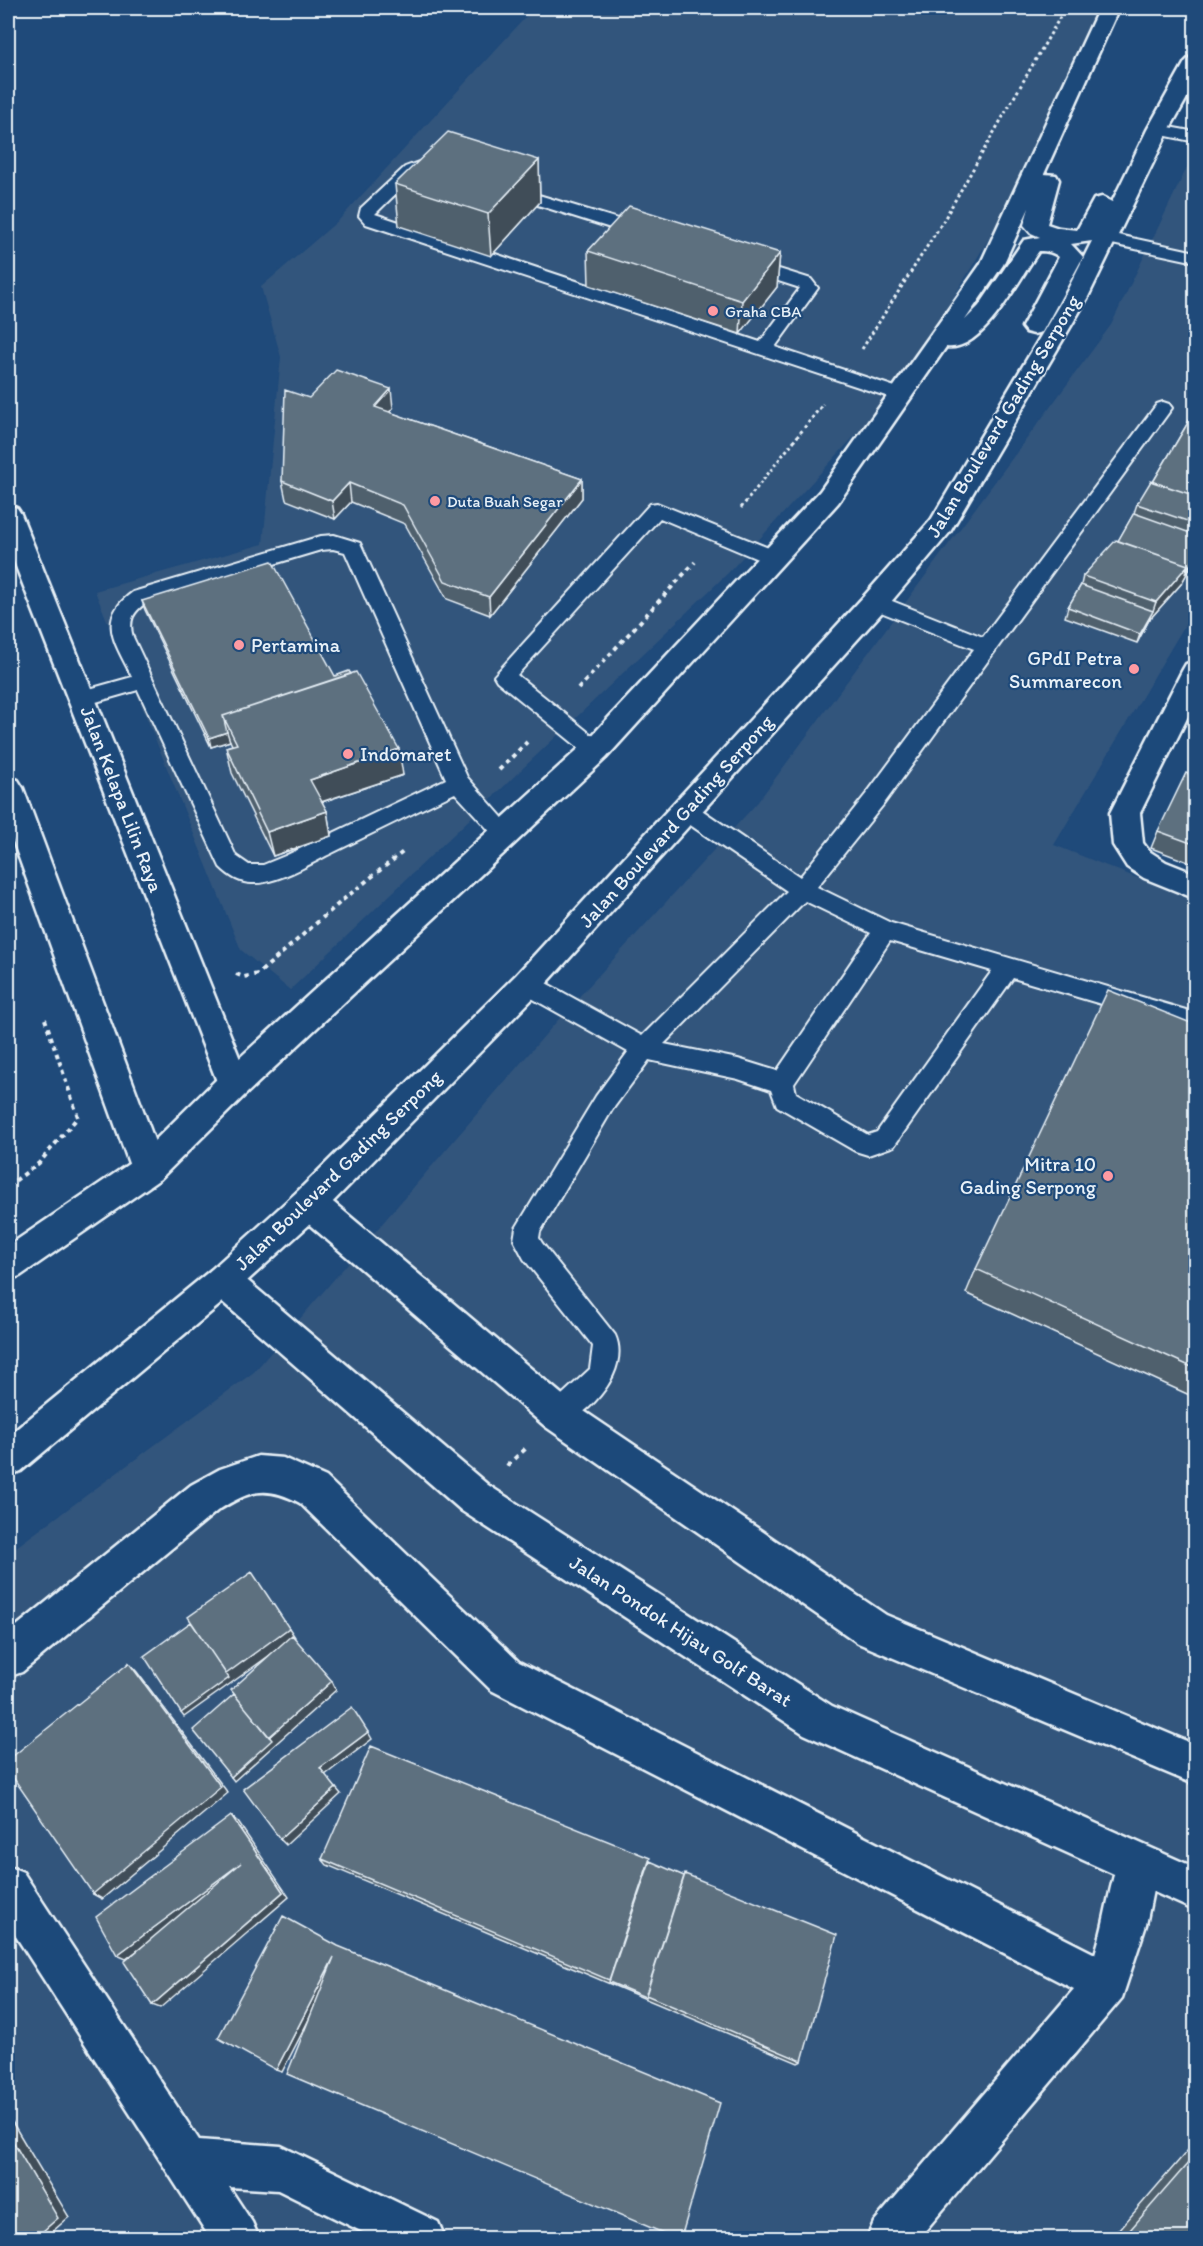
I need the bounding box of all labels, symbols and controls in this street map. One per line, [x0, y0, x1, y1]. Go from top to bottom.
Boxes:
street label: Jalan Boulevard Gading Serpong [921, 290, 1085, 541]
place label: Graha CBA [725, 302, 801, 321]
marker: Graha CBA [706, 304, 720, 318]
place label: Duta Buah Segar [447, 492, 563, 511]
marker: Duta Buah Segar [428, 494, 442, 508]
place label: Pertamina [251, 633, 341, 657]
marker: Pertamina [232, 638, 246, 652]
place label: GPdI Petra Summarecon [1009, 646, 1122, 693]
marker: GPdI Petra Summarecon [1127, 662, 1141, 676]
street label: Jalan Kelapa Lilin Raya [75, 703, 169, 896]
street label: Jalan Boulevard Gading Serpong [574, 709, 779, 932]
place label: Indomaret [360, 742, 452, 766]
marker: Indomaret [341, 747, 355, 761]
street label: Jalan Boulevard Gading Serpong [230, 1064, 447, 1275]
place label: Mitra 10 Gading Serpong [960, 1152, 1097, 1199]
marker: Mitra 10 Gading Serpong [1101, 1169, 1115, 1183]
street label: Jalan Pondok Hijau Golf Barat [565, 1550, 797, 1712]

